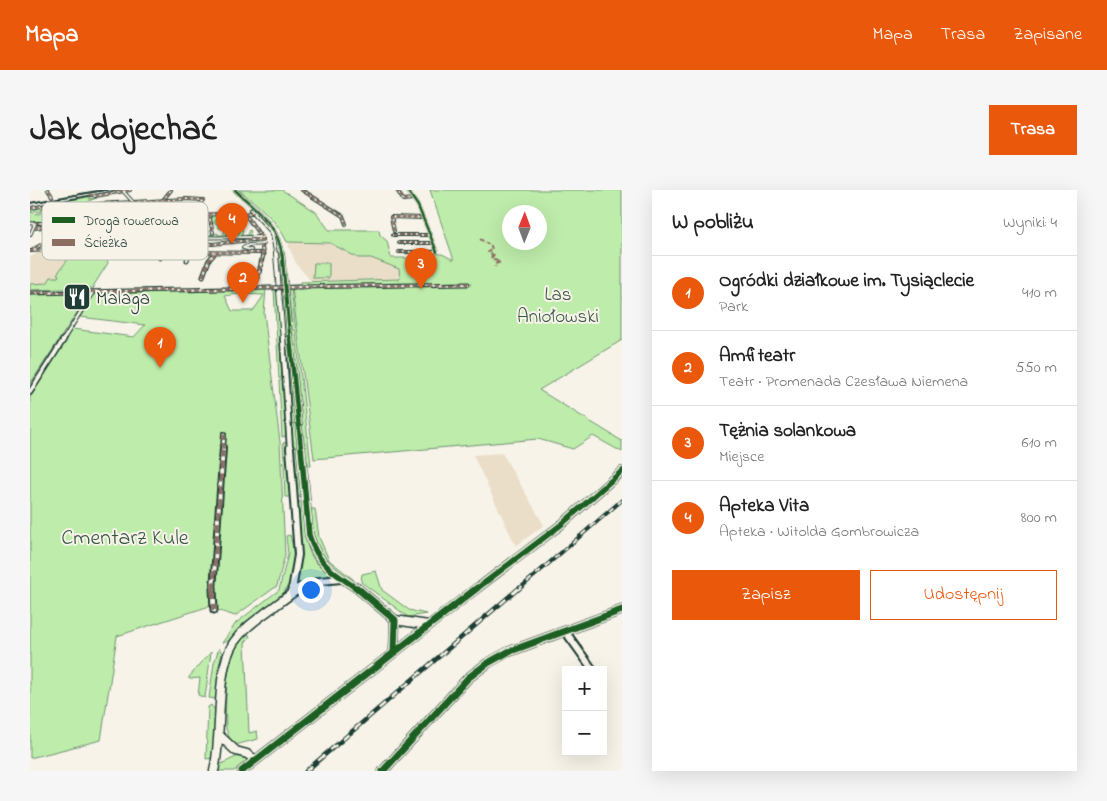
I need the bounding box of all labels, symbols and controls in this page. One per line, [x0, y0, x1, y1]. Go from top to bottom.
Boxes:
text: Mapa [25, 18, 79, 53]
text: Mapa [873, 22, 913, 48]
text: Trasa [941, 22, 985, 48]
text: Zapisane [1013, 22, 1082, 48]
text: Jak dojechać [30, 105, 217, 156]
button: Trasa [989, 105, 1077, 155]
legend [42, 202, 208, 260]
pin: 4 [216, 203, 248, 244]
north arrow [502, 205, 547, 250]
text: W pobliżu [672, 208, 754, 238]
text: Droga rowerowa [83, 211, 179, 233]
text: Wyniki: 4 [1003, 211, 1057, 235]
text: Ścieżka [84, 233, 128, 254]
pin: 3 [405, 248, 437, 289]
pin: 2 [227, 262, 259, 303]
text: Ogródki działkowe im. Tysiąclecie [719, 268, 974, 295]
text: 1 [685, 281, 691, 305]
text: 410 m [1022, 281, 1057, 305]
restaurant icon: Malaga [62, 282, 92, 312]
park label: Las Aniołowski [517, 282, 599, 331]
place label: Malaga [96, 286, 150, 315]
text: Park [719, 295, 748, 319]
pin: 1 [144, 327, 176, 368]
text: Amfiteatr [719, 343, 795, 370]
text: 2 [684, 356, 692, 380]
text: 550 m [1015, 356, 1057, 380]
text: Teatr · Promenada Czesława Niemena [719, 370, 968, 394]
text: Tężnia solankowa [719, 418, 856, 445]
text: 3 [685, 431, 691, 455]
text: 610 m [1022, 431, 1057, 455]
text: Miejsce [719, 445, 764, 469]
text: Apteka Vita [719, 493, 809, 520]
text: 4 [685, 506, 691, 530]
text: 800 m [1021, 506, 1057, 530]
text: Apteka · Witolda Gombrowicza [719, 520, 919, 544]
park label: Cmentarz Kule [61, 523, 189, 555]
button: Zapisz [672, 570, 860, 620]
button: Udostępnij [870, 570, 1057, 620]
your location [298, 577, 324, 603]
map controls [562, 666, 607, 756]
button: + [562, 666, 607, 711]
button: − [562, 711, 607, 756]

